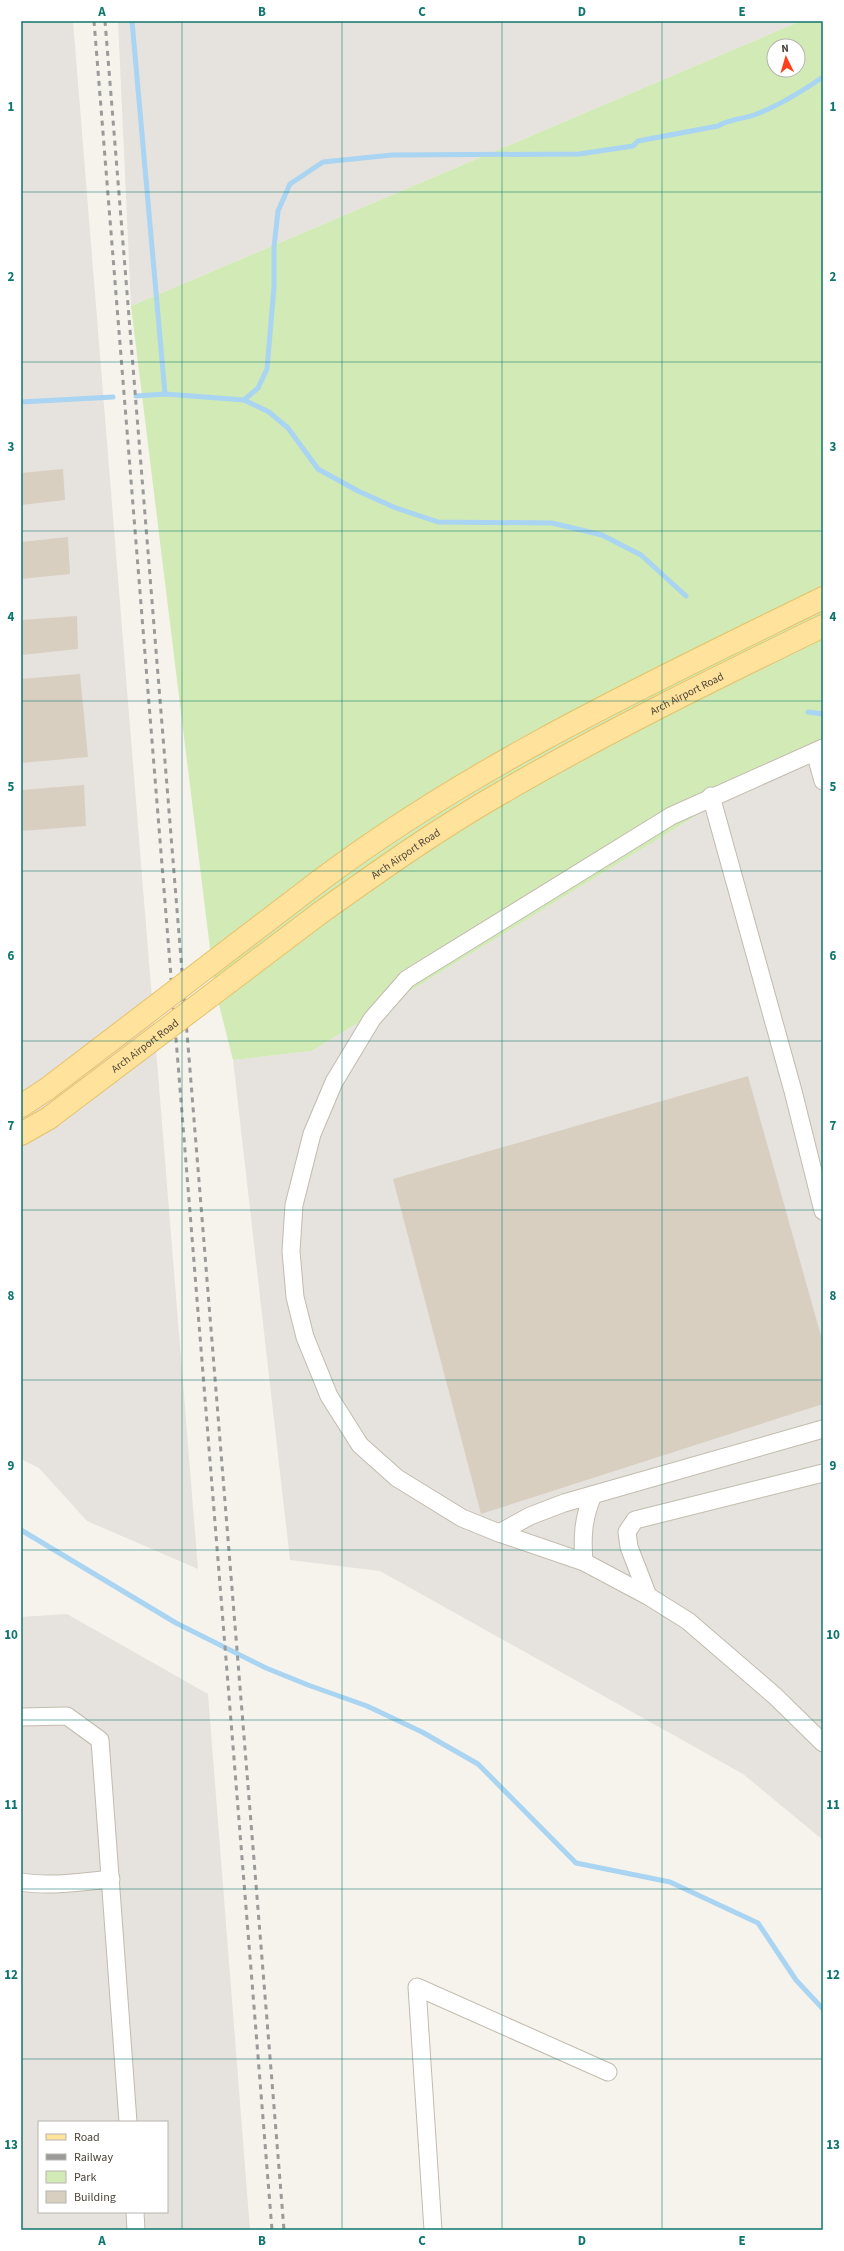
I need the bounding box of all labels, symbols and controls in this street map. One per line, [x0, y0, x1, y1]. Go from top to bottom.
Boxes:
text: A [97, 3, 106, 21]
text: B [258, 3, 266, 21]
text: C [418, 3, 426, 21]
text: D [578, 3, 586, 21]
text: E [738, 3, 746, 21]
north arrow [766, 38, 806, 78]
text: N [781, 41, 789, 56]
text: 1 [8, 98, 15, 116]
text: 1 [830, 98, 837, 116]
text: 2 [8, 268, 15, 286]
text: 2 [830, 268, 837, 286]
text: 3 [8, 438, 15, 456]
text: 3 [830, 438, 837, 456]
text: 4 [8, 608, 15, 626]
text: 4 [830, 608, 837, 626]
street label: Arch Airport Road [647, 669, 726, 719]
text: 5 [8, 778, 15, 796]
text: 5 [830, 778, 837, 796]
street label: Arch Airport Road [368, 825, 443, 883]
text: 6 [8, 947, 15, 965]
text: 6 [830, 947, 837, 965]
street label: Arch Airport Road [108, 1016, 182, 1076]
text: 7 [8, 1117, 15, 1135]
text: 7 [830, 1117, 837, 1135]
text: 8 [8, 1287, 15, 1305]
text: 8 [830, 1287, 837, 1305]
text: 9 [8, 1457, 15, 1475]
text: 9 [830, 1457, 837, 1475]
text: 10 [4, 1626, 18, 1644]
text: 10 [826, 1626, 840, 1644]
text: 11 [4, 1796, 18, 1814]
text: 11 [826, 1796, 840, 1814]
text: 12 [4, 1966, 18, 1984]
text: 12 [826, 1966, 840, 1984]
legend [38, 2121, 168, 2213]
text: Road [74, 2129, 100, 2146]
text: 13 [4, 2136, 18, 2154]
text: 13 [826, 2136, 840, 2154]
text: Railway [74, 2149, 113, 2166]
text: Park [74, 2169, 96, 2186]
text: Building [74, 2189, 116, 2206]
text: A [97, 2232, 106, 2250]
text: B [258, 2232, 266, 2250]
text: C [418, 2232, 426, 2250]
text: D [578, 2232, 586, 2250]
text: E [738, 2232, 746, 2250]

